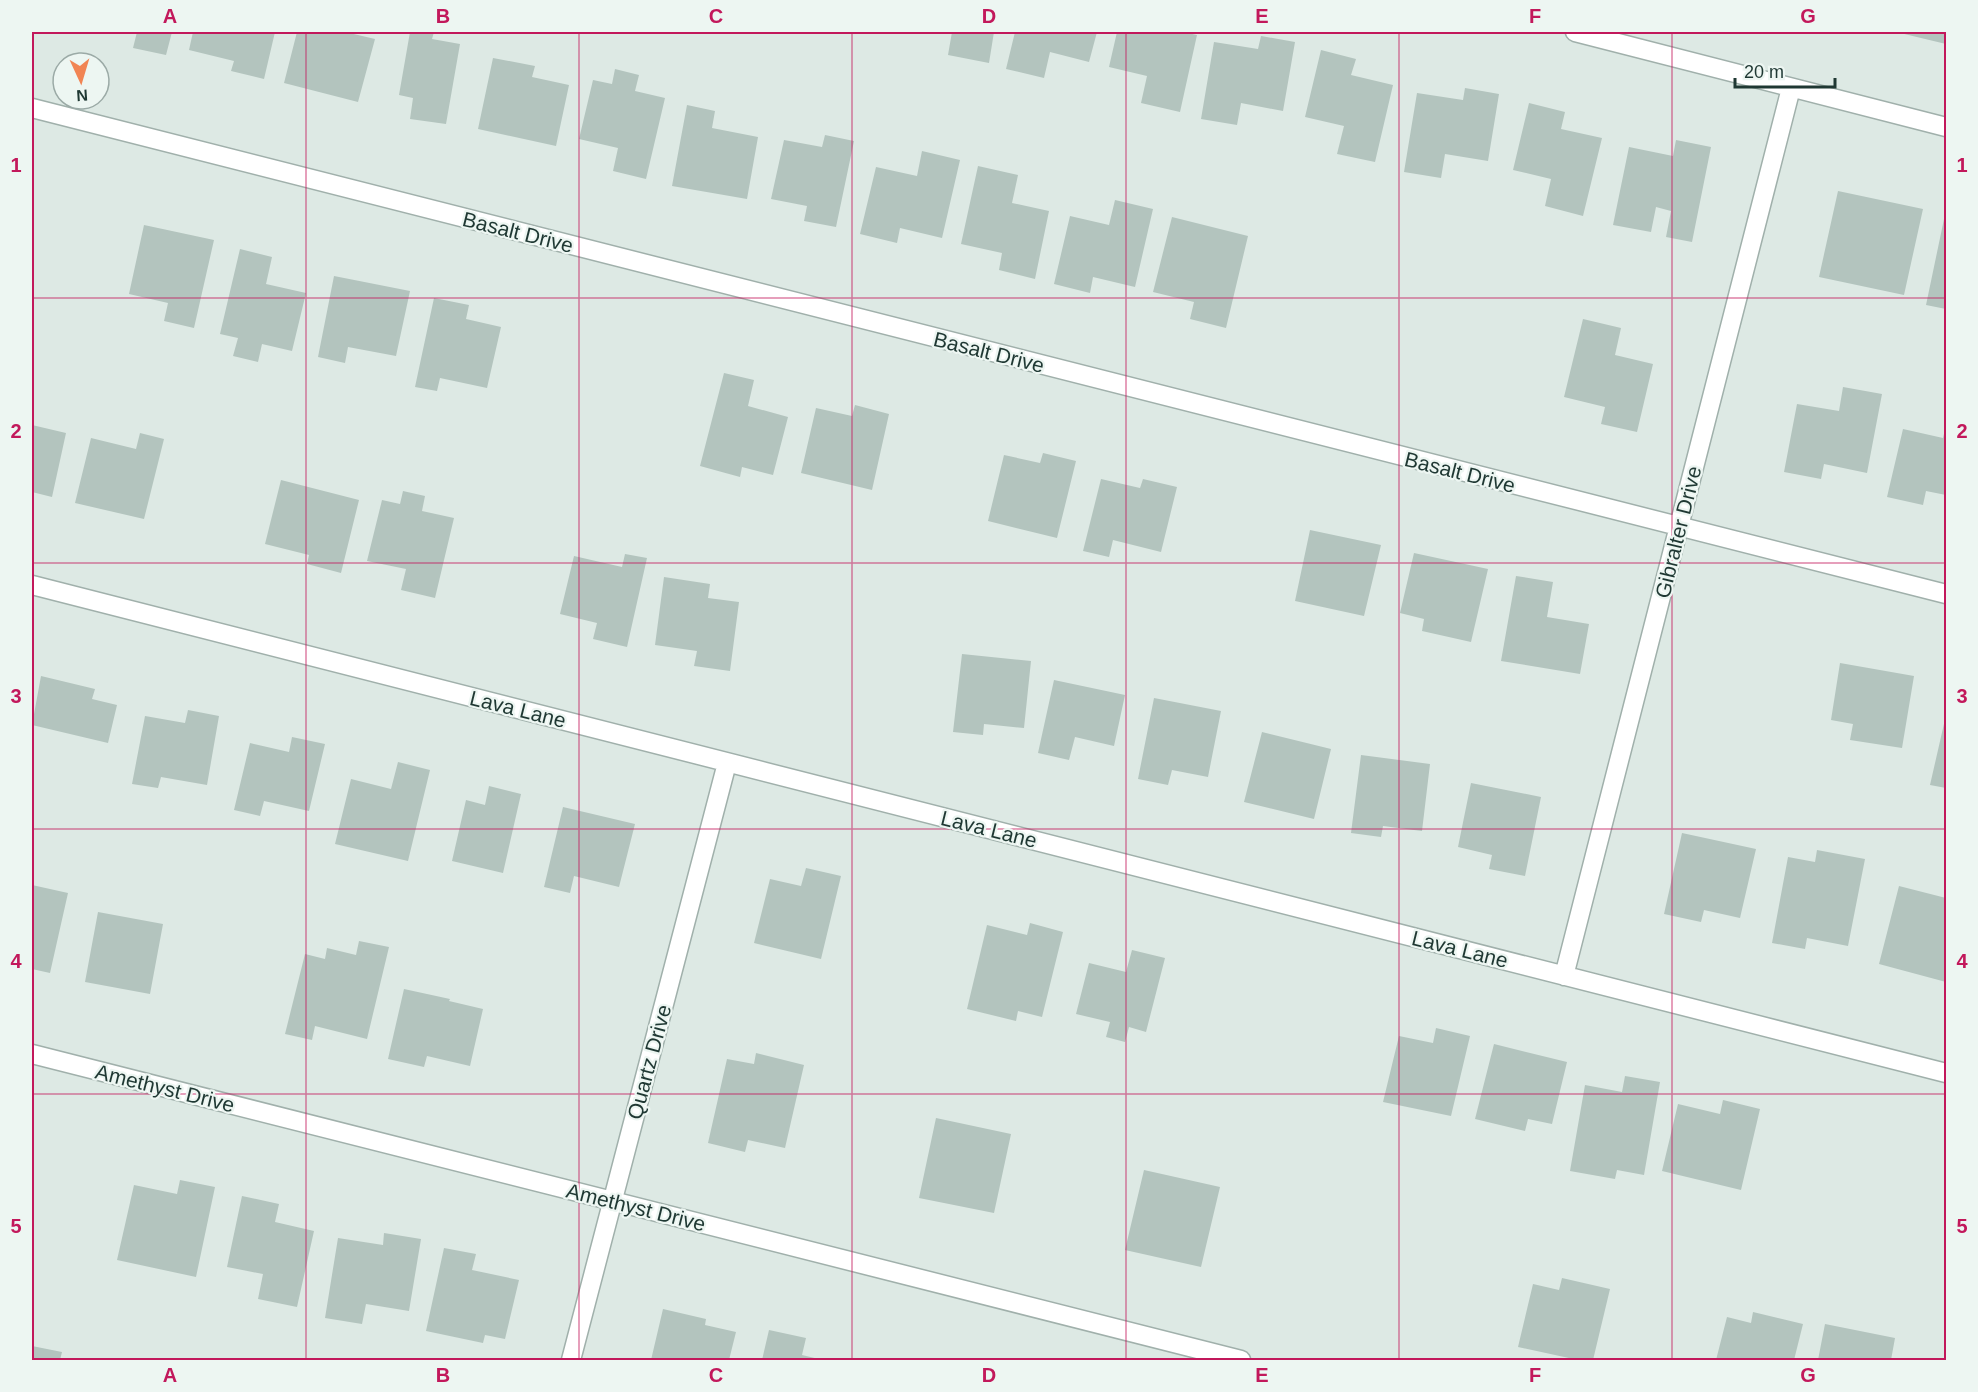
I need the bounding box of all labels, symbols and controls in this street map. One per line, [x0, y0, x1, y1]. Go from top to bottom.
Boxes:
text: A [163, 5, 177, 27]
text: B [436, 5, 450, 27]
text: C [709, 5, 723, 27]
text: D [982, 5, 996, 27]
text: E [1255, 5, 1269, 27]
text: F [1529, 5, 1541, 27]
text: G [1800, 5, 1816, 27]
north arrow [51, 51, 111, 111]
scale bar [1735, 51, 1836, 89]
text: 20 m [1744, 62, 1784, 82]
text: N [76, 87, 88, 104]
text: 1 [10, 154, 22, 176]
text: 1 [1956, 154, 1968, 176]
street label: Basalt Drive [460, 207, 576, 257]
street label: Basalt Drive [931, 327, 1047, 377]
text: 2 [10, 420, 22, 442]
text: 2 [1956, 420, 1968, 442]
street label: Basalt Drive [1402, 447, 1518, 497]
street label: Gibralter Drive [1650, 464, 1706, 600]
text: 3 [10, 685, 22, 707]
text: 3 [1956, 685, 1968, 707]
street label: Lava Lane [468, 686, 568, 732]
street label: Lava Lane [939, 806, 1039, 852]
street label: Lava Lane [1410, 926, 1510, 972]
text: 4 [10, 950, 22, 972]
text: 4 [1956, 950, 1968, 972]
street label: Quartz Drive [623, 1002, 675, 1122]
street label: Amethyst Drive [93, 1060, 237, 1116]
street label: Amethyst Drive [564, 1179, 708, 1235]
text: 5 [10, 1215, 22, 1237]
text: 5 [1956, 1215, 1968, 1237]
text: A [163, 1364, 177, 1386]
text: B [436, 1364, 450, 1386]
text: C [709, 1364, 723, 1386]
text: D [982, 1364, 996, 1386]
text: E [1255, 1364, 1269, 1386]
text: F [1529, 1364, 1541, 1386]
text: G [1800, 1364, 1816, 1386]

